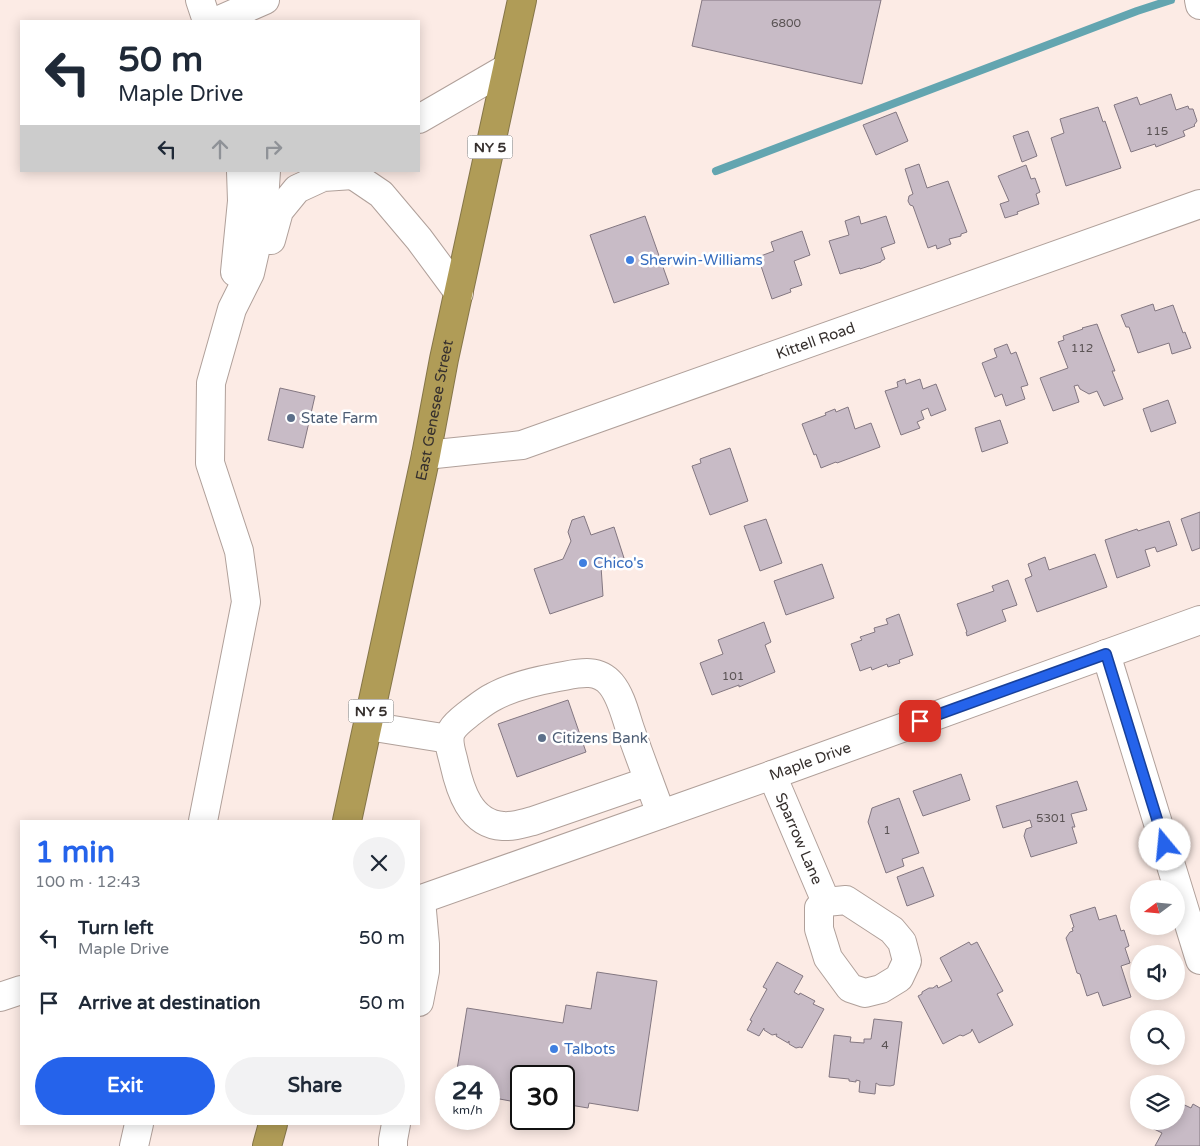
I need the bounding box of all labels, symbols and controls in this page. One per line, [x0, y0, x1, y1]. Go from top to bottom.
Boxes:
house number: 6800 [771, 16, 802, 30]
text: 50 m [118, 39, 203, 81]
icon: left [35, 40, 100, 105]
text: Maple Drive [118, 81, 243, 107]
house number: 115 [1146, 124, 1168, 138]
icon: left [153, 135, 181, 163]
icon: ahead [206, 135, 234, 163]
icon: right [259, 135, 287, 163]
road number: NY 5 [468, 136, 512, 158]
place label: Sherwin-Williams [640, 251, 763, 269]
marker: Sherwin-Williams [624, 254, 636, 266]
street label: Kittell Road [773, 318, 858, 363]
street label: East Genesee Street [412, 338, 457, 482]
house number: 112 [1071, 341, 1093, 355]
place label: State Farm [301, 409, 378, 427]
marker: State Farm [285, 412, 297, 424]
place label: Chico's [593, 554, 644, 572]
marker: Chico's [577, 557, 589, 569]
house number: 101 [722, 669, 744, 683]
road number: NY 5 [348, 699, 394, 722]
pin [899, 700, 941, 742]
icon: arrive [906, 707, 934, 735]
place label: Citizens Bank [552, 729, 648, 747]
marker: Citizens Bank [536, 732, 548, 744]
street label: Maple Drive [767, 738, 853, 784]
street label: Sparrow Lane [772, 790, 826, 887]
house number: 5301 [1036, 811, 1066, 825]
position arrow [1138, 818, 1190, 870]
house number: 1 [883, 823, 891, 837]
text: 1 min [35, 834, 115, 871]
button: close [353, 837, 405, 889]
text: 100 m · 12:43 [35, 872, 141, 892]
north arrow [1130, 880, 1185, 935]
map controls [1130, 880, 1185, 1130]
text: Turn left [78, 917, 154, 939]
icon: left [35, 924, 63, 952]
text: 50 m [359, 927, 405, 949]
text: Maple Drive [78, 939, 169, 959]
button: sound [1130, 945, 1185, 1000]
icon: arrive [35, 989, 63, 1017]
text: Arrive at destination [78, 992, 261, 1014]
text: 50 m [359, 992, 405, 1014]
button: search [1130, 1010, 1185, 1065]
house number: 4 [881, 1038, 889, 1052]
place label: Talbots [564, 1040, 616, 1058]
marker: Talbots [548, 1043, 560, 1055]
button: Exit [35, 1057, 215, 1115]
button: Share [225, 1057, 405, 1115]
speed limit sign: 30 [510, 1065, 575, 1130]
button: layers [1130, 1075, 1185, 1130]
text: 24 [452, 1076, 483, 1106]
text: km/h [452, 1103, 483, 1117]

